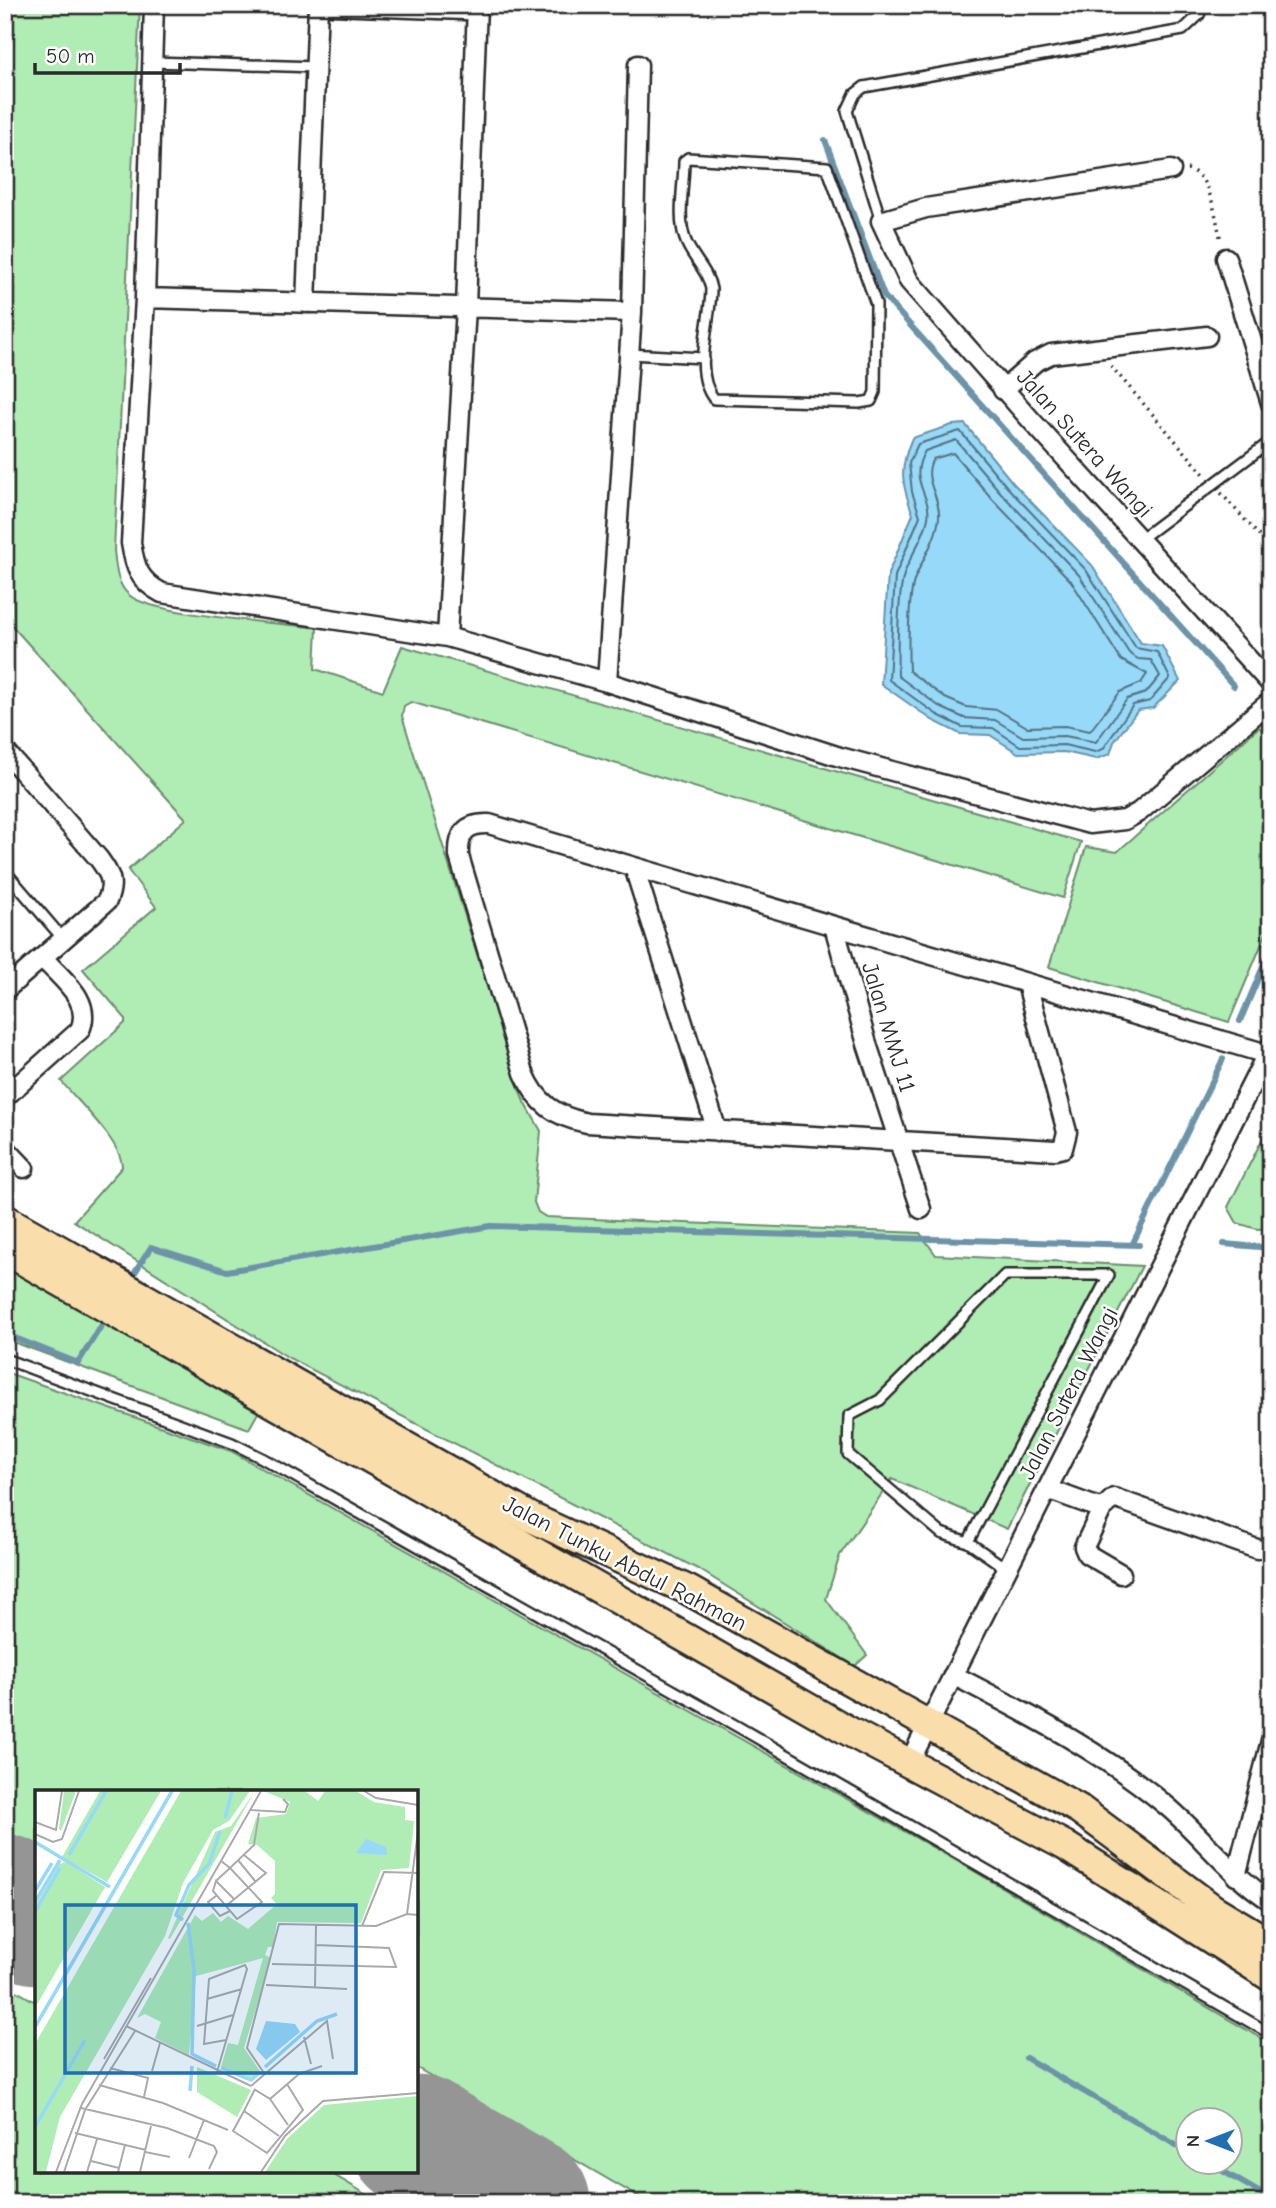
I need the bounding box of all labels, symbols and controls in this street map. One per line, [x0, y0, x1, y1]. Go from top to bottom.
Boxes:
scale bar [35, 32, 180, 76]
text: 50 m [46, 44, 95, 68]
street label: Jalan Sutera Wangi [1011, 364, 1158, 523]
street label: Jalan MMJ 11 [856, 959, 921, 1095]
street label: Jalan Sutera Wangi [1013, 1302, 1124, 1484]
street label: Jalan Tunku Abdul Rahman [498, 1490, 751, 1637]
inset map [35, 1790, 418, 2173]
north arrow [1174, 2106, 1244, 2176]
text: N [1182, 2135, 1204, 2147]

